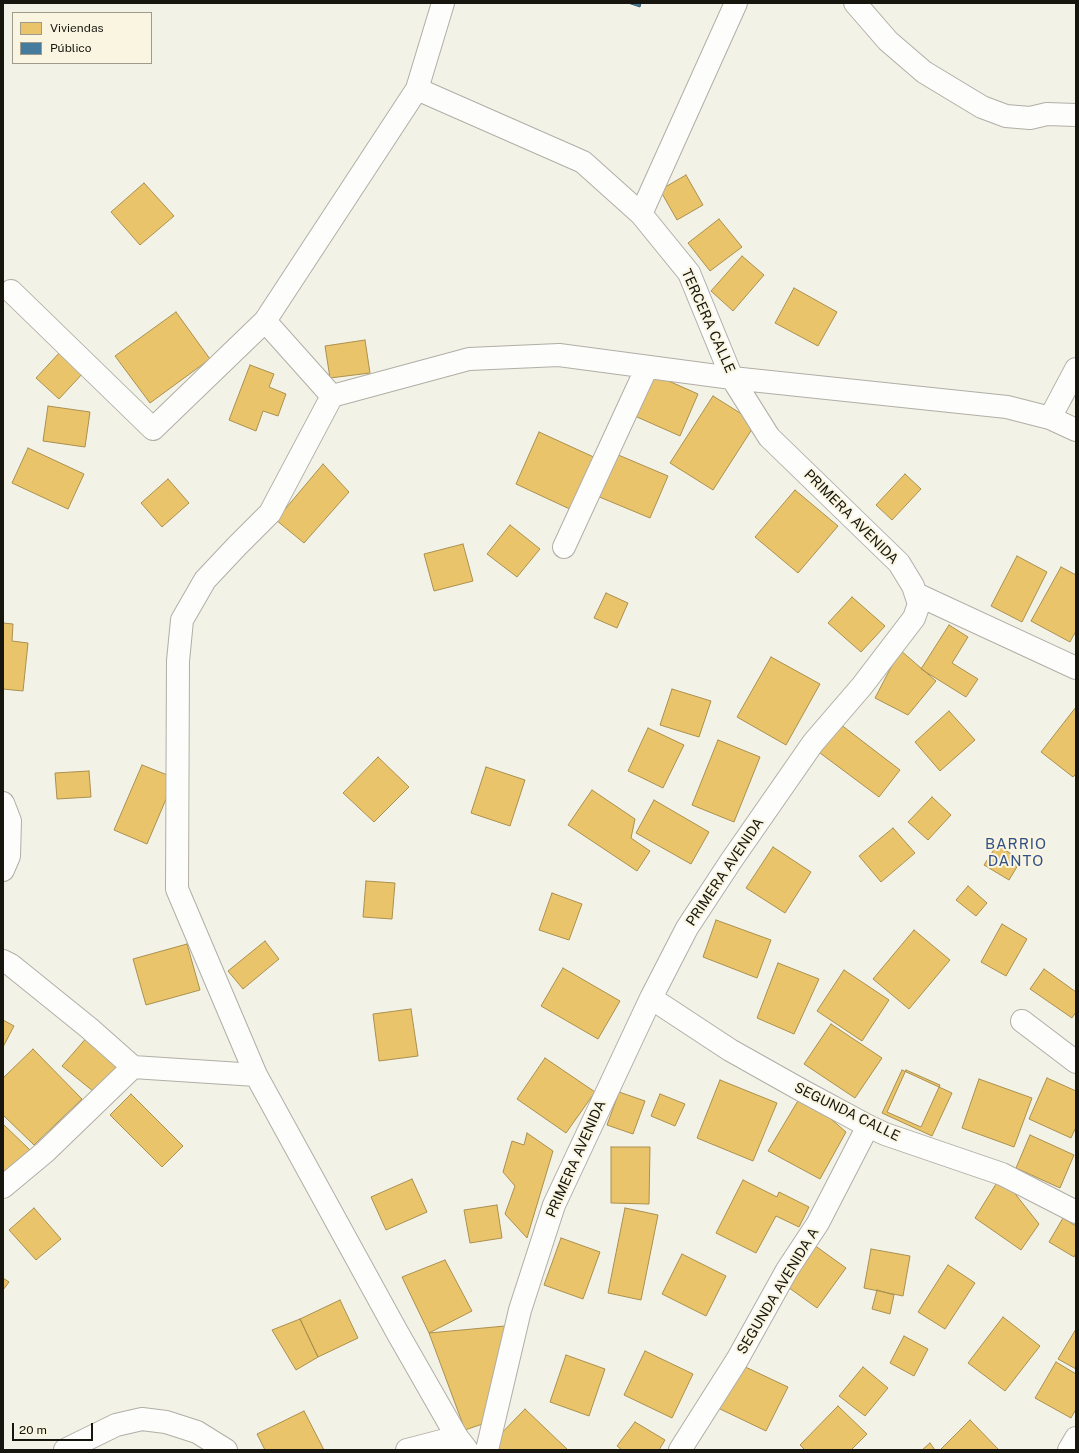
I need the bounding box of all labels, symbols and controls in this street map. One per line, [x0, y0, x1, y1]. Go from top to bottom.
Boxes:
legend [12, 12, 152, 64]
text: Viviendas [50, 21, 104, 35]
text: Público [50, 41, 92, 55]
street label: TERCERA CALLE [678, 266, 738, 376]
street label: PRIMERA AVENIDA [800, 466, 902, 568]
street label: PRIMERA AVENIDA [683, 815, 767, 929]
district label: BARRIO DANTO [985, 835, 1047, 870]
street label: SEGUNDA CALLE [791, 1079, 903, 1145]
street label: PRIMERA AVENIDA [543, 1098, 609, 1220]
street label: SEGUNDA AVENIDA A [733, 1225, 823, 1357]
scale bar [14, 1415, 95, 1441]
text: 20 m [19, 1423, 47, 1437]

